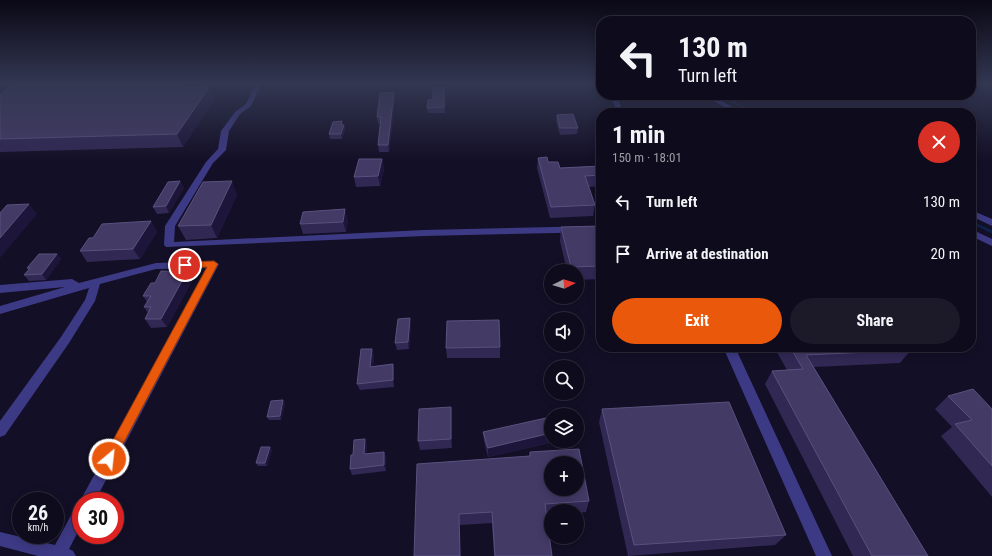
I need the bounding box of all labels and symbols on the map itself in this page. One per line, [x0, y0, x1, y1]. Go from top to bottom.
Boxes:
pin [168, 248, 202, 282]
north arrow [544, 264, 584, 304]
position arrow [88, 438, 130, 480]
speed limit sign: 30 [72, 492, 124, 544]

